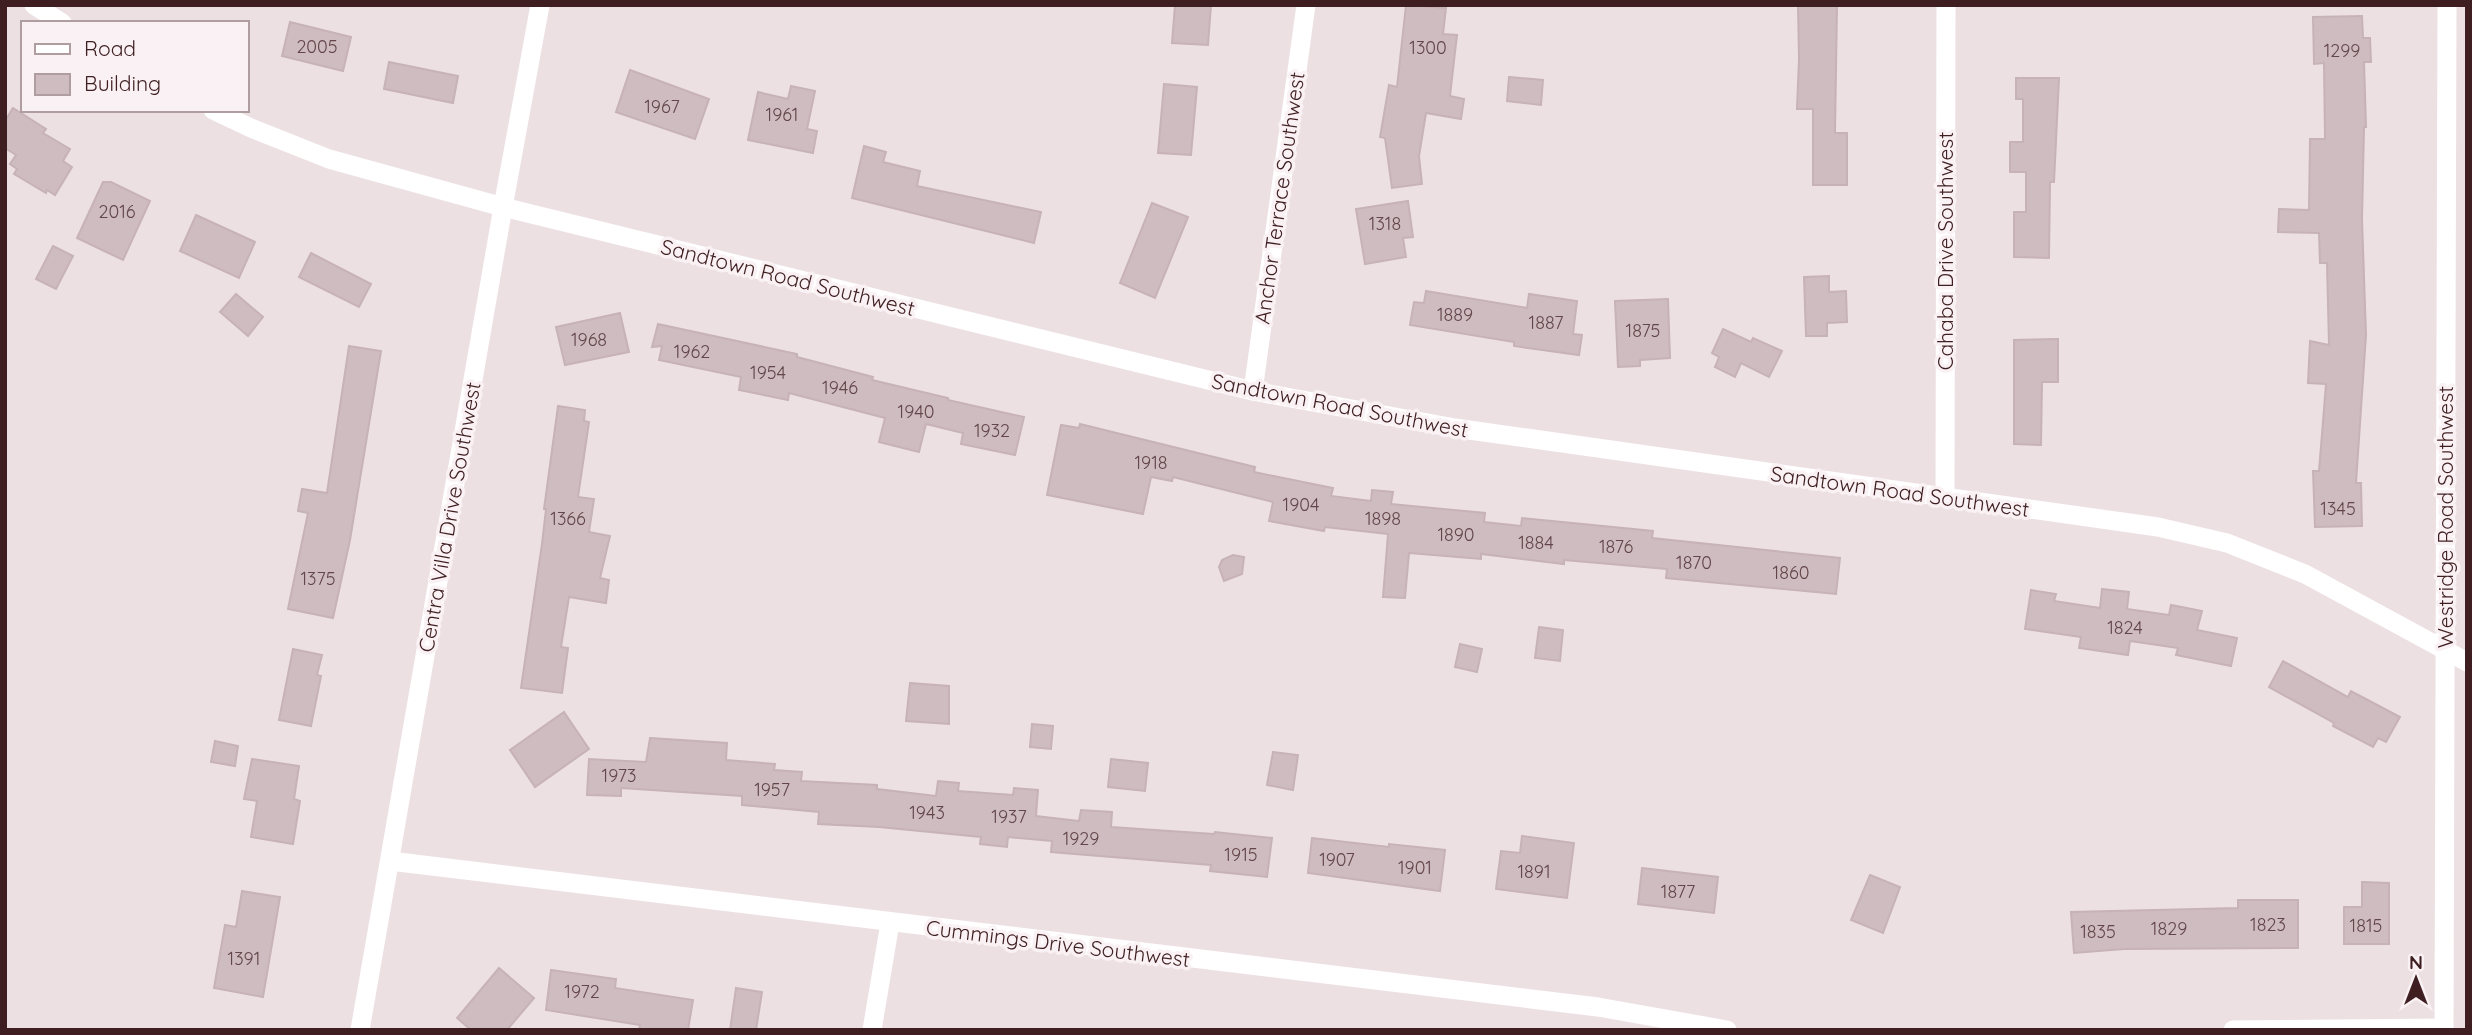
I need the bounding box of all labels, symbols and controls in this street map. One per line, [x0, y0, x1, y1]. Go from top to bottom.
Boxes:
legend [21, 21, 248, 112]
text: Road [84, 35, 136, 61]
house number: 2005 [296, 35, 338, 58]
house number: 1300 [1409, 36, 1447, 59]
house number: 1299 [2324, 39, 2360, 62]
text: Building [84, 70, 161, 96]
street label: Anchor Terrace Southwest [1248, 70, 1310, 326]
house number: 1967 [644, 95, 680, 118]
house number: 1961 [766, 103, 798, 126]
street label: Cahaba Drive Southwest [1932, 132, 1958, 370]
house number: 2016 [98, 200, 136, 223]
house number: 1318 [1369, 212, 1401, 235]
street label: Sandtown Road Southwest [658, 233, 918, 321]
house number: 1889 [1437, 303, 1473, 326]
house number: 1887 [1529, 311, 1563, 334]
house number: 1875 [1626, 319, 1660, 342]
house number: 1968 [571, 328, 607, 351]
house number: 1962 [674, 340, 710, 363]
house number: 1954 [750, 361, 786, 384]
street label: Sandtown Road Southwest [1210, 367, 1470, 443]
house number: 1946 [822, 376, 858, 399]
street label: Centra Villa Drive Southwest [412, 380, 486, 654]
street label: Westridge Road Southwest [2432, 386, 2458, 648]
house number: 1940 [898, 400, 934, 423]
house number: 1932 [974, 419, 1010, 442]
house number: 1918 [1134, 451, 1168, 474]
street label: Sandtown Road Southwest [1769, 460, 2031, 522]
house number: 1904 [1283, 493, 1319, 516]
house number: 1345 [2320, 497, 2356, 520]
house number: 1366 [550, 507, 586, 530]
house number: 1898 [1365, 507, 1401, 530]
house number: 1890 [1437, 523, 1475, 546]
house number: 1884 [1518, 531, 1554, 554]
house number: 1876 [1599, 535, 1633, 558]
house number: 1870 [1676, 551, 1712, 574]
house number: 1860 [1773, 561, 1809, 584]
house number: 1375 [300, 567, 336, 590]
house number: 1824 [2107, 616, 2143, 639]
house number: 1973 [602, 764, 636, 787]
house number: 1957 [754, 778, 790, 801]
house number: 1943 [909, 801, 945, 824]
house number: 1937 [991, 805, 1027, 828]
house number: 1929 [1063, 827, 1099, 850]
house number: 1915 [1224, 843, 1258, 866]
house number: 1907 [1319, 848, 1355, 871]
house number: 1901 [1398, 856, 1432, 879]
house number: 1891 [1517, 860, 1551, 883]
house number: 1877 [1661, 880, 1695, 903]
house number: 1823 [2250, 913, 2286, 936]
street label: Cummings Drive Southwest [925, 914, 1191, 972]
house number: 1815 [2350, 914, 2382, 937]
house number: 1829 [2151, 917, 2187, 940]
house number: 1835 [2080, 920, 2116, 943]
north arrow [2381, 944, 2451, 1014]
house number: 1391 [228, 947, 260, 970]
text: N [2409, 950, 2423, 974]
house number: 1972 [564, 980, 600, 1003]

